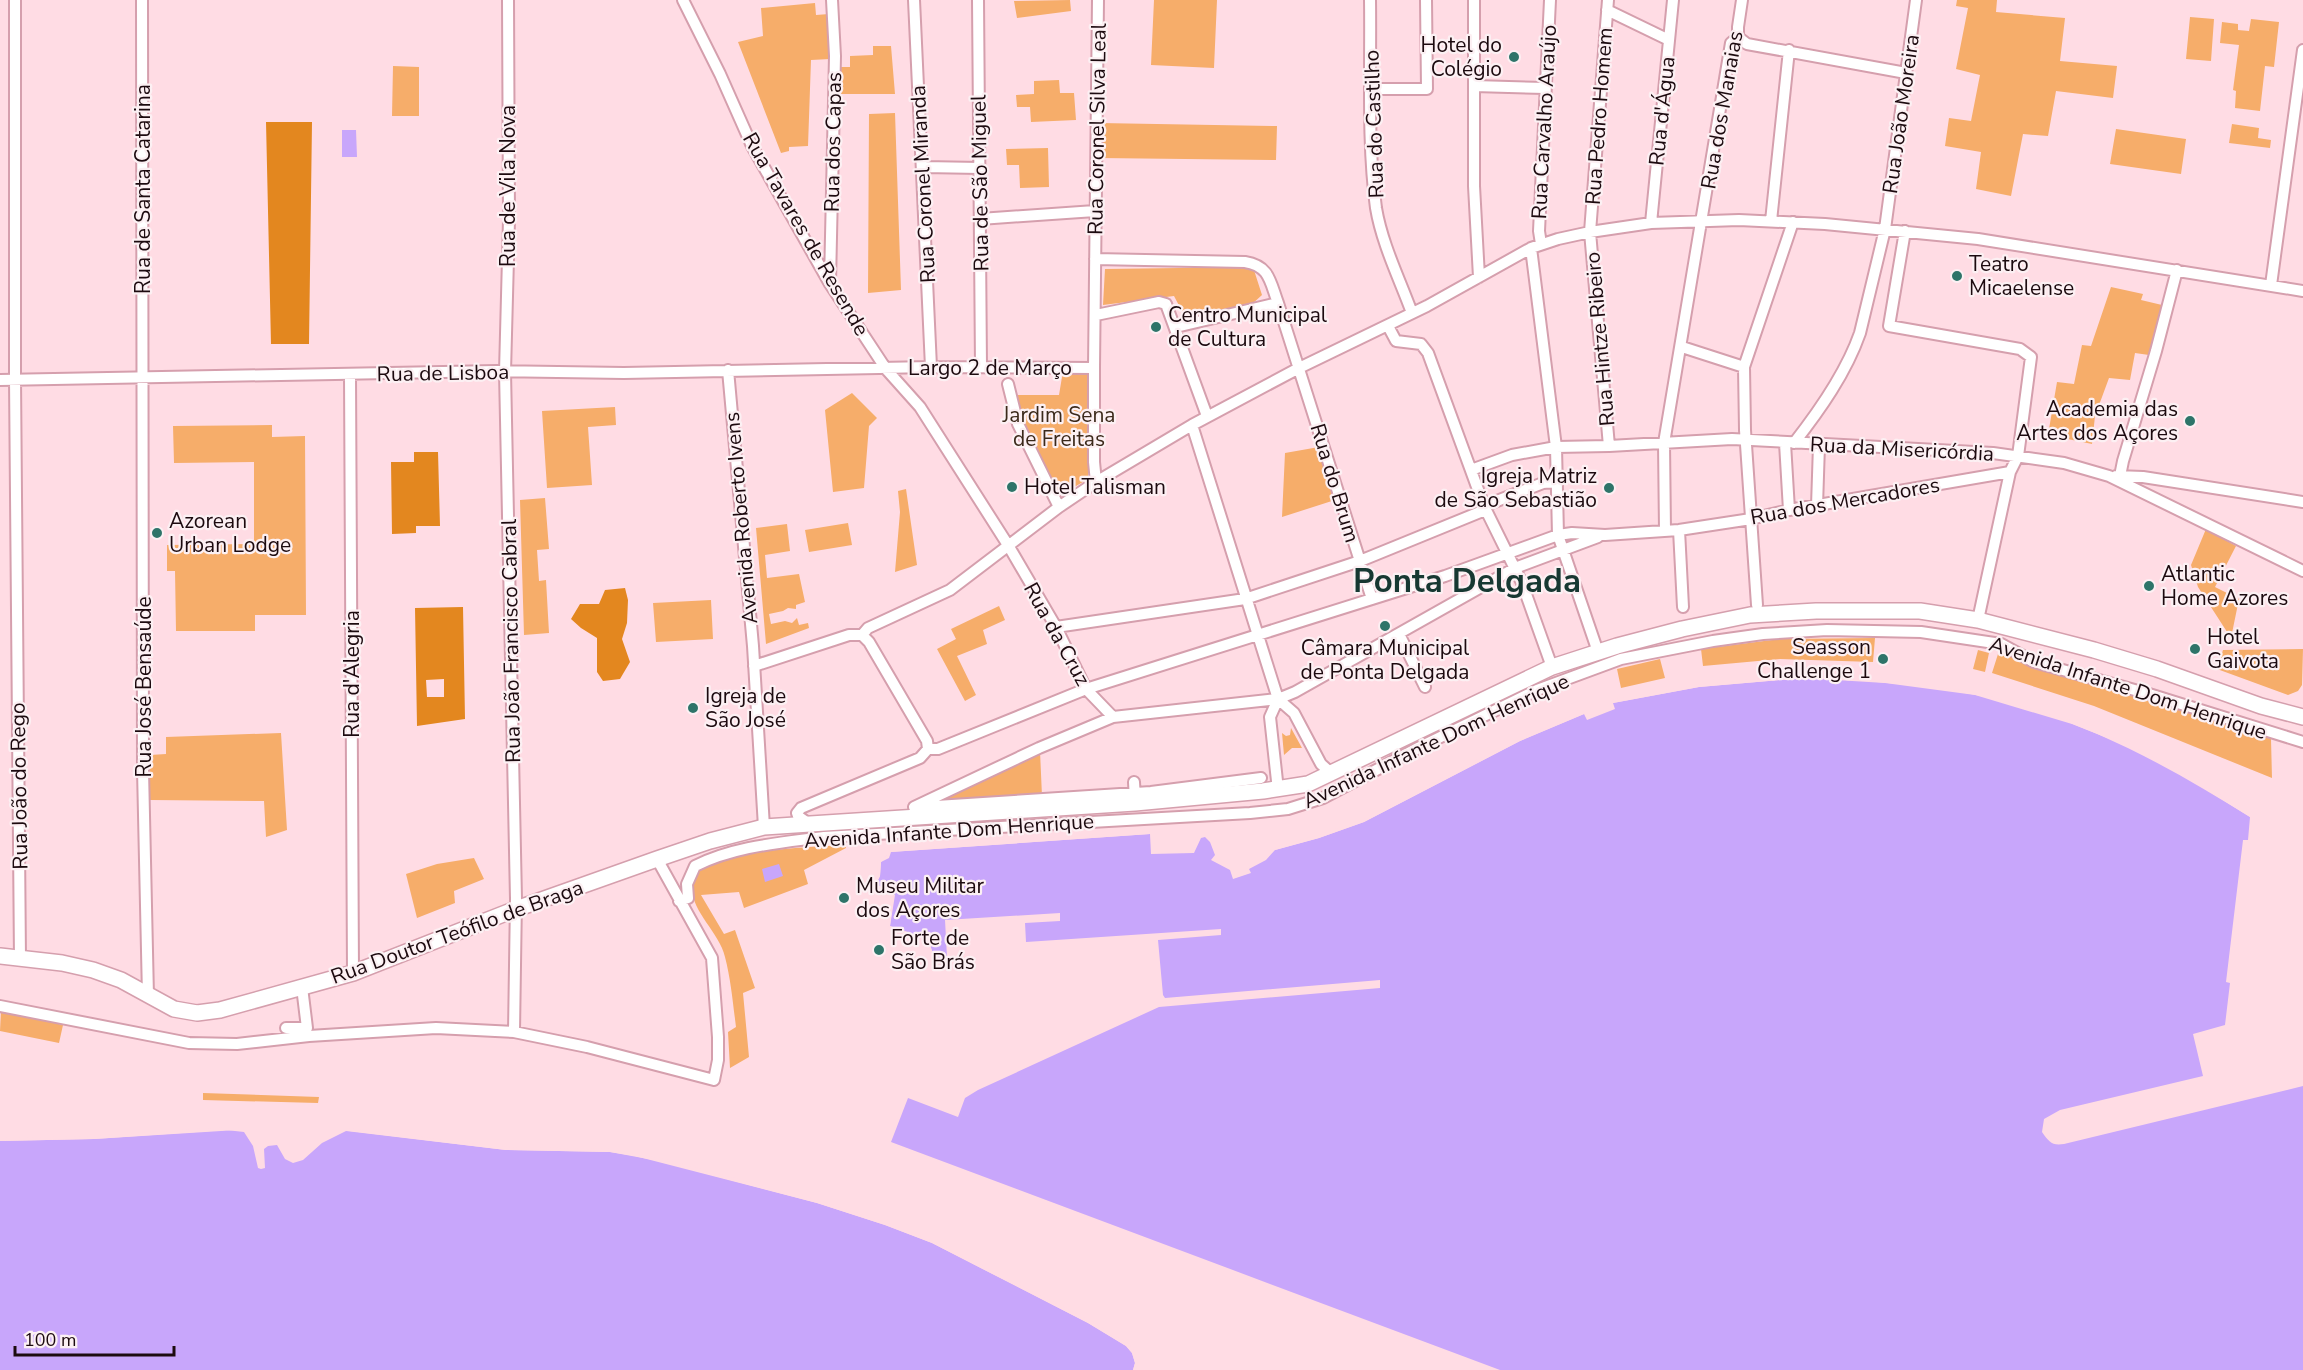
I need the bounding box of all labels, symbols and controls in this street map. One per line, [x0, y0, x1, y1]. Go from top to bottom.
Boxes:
street label: Rua Coronel Silva Leal [1081, 22, 1113, 235]
street label: Rua Carvalho Araújo [1525, 24, 1563, 220]
street label: Rua Pedro Homem [1579, 26, 1619, 206]
street label: Rua dos Manaias [1694, 29, 1750, 191]
place label: Hotel do Colégio [1420, 31, 1502, 83]
street label: Rua João Moreira [1876, 33, 1926, 195]
street label: Rua do Castilho [1357, 49, 1391, 199]
marker: Hotel do Colégio [1507, 50, 1521, 64]
street label: Rua d'Água [1642, 55, 1682, 167]
street label: Rua dos Capas [818, 72, 848, 212]
street label: Rua de Santa Catarina [129, 84, 157, 294]
street label: Rua Coronel Miranda [904, 84, 942, 284]
street label: Rua de São Miguel [964, 94, 996, 272]
street label: Rua de Vila Nova [494, 105, 522, 267]
street label: Rua Tavares de Resende [736, 127, 876, 341]
place label: Teatro Micaelense [1969, 250, 2074, 302]
street label: Rua Hintze Ribeiro [1578, 251, 1622, 427]
marker: Teatro Micaelense [1950, 269, 1964, 283]
place label: Centro Municipal de Cultura [1168, 301, 1328, 353]
marker: Centro Municipal de Cultura [1149, 320, 1163, 334]
street label: Largo 2 de Março [908, 354, 1072, 382]
street label: Rua de Lisboa [376, 358, 510, 388]
place label: Academia das Artes dos Açores [2016, 395, 2178, 447]
park label: Jardim Sena de Freitas [1002, 401, 1115, 453]
street label: Avenida Roberto Ivens [718, 411, 764, 625]
marker: Academia das Artes dos Açores [2183, 414, 2197, 428]
street label: Rua do Brum [1304, 420, 1366, 546]
street label: Rua da Misericórdia [1809, 430, 1995, 468]
place label: Igreja Matriz de São Sebastião [1435, 462, 1597, 514]
street label: Rua dos Mercadores [1748, 471, 1942, 531]
place label: Hotel Talisman [1024, 473, 1166, 501]
marker: Hotel Talisman [1005, 480, 1019, 494]
marker: Igreja Matriz de São Sebastião [1602, 481, 1616, 495]
place label: Azorean Urban Lodge [169, 507, 291, 559]
street label: Rua João Francisco Cabral [495, 518, 527, 763]
marker: Azorean Urban Lodge [150, 526, 164, 540]
district label: Ponta Delgada [1353, 559, 1581, 604]
place label: Atlantic Home Azores [2161, 560, 2288, 612]
street label: Rua da Cruz [1017, 577, 1097, 691]
marker: Atlantic Home Azores [2142, 579, 2156, 593]
street label: Rua José Bensaúde [130, 596, 158, 778]
street label: Rua d'Alegria [338, 610, 366, 738]
marker: Câmara Municipal de Ponta Delgada [1378, 619, 1392, 633]
place label: Hotel Gaivota [2207, 623, 2279, 675]
street label: Avenida Infante Dom Henrique [1986, 630, 2270, 746]
place label: Seasson Challenge 1 [1757, 633, 1871, 685]
place label: Câmara Municipal de Ponta Delgada [1301, 634, 1470, 686]
marker: Hotel Gaivota [2188, 642, 2202, 656]
marker: Seasson Challenge 1 [1876, 652, 1890, 666]
street label: Avenida Infante Dom Henrique [1298, 667, 1574, 815]
place label: Igreja de São José [705, 682, 786, 734]
marker: Igreja de São José [686, 701, 700, 715]
street label: Rua João do Rego [4, 702, 34, 870]
street label: Avenida Infante Dom Henrique [803, 807, 1095, 855]
place label: Museu Militar dos Açores [856, 872, 985, 924]
street label: Rua Doutor Teófilo de Braga [327, 873, 587, 991]
marker: Museu Militar dos Açores [837, 891, 851, 905]
place label: Forte de São Brás [891, 924, 975, 976]
marker: Forte de São Brás [872, 943, 886, 957]
scale bar [15, 1319, 174, 1357]
text: 100 m [24, 1328, 76, 1352]

